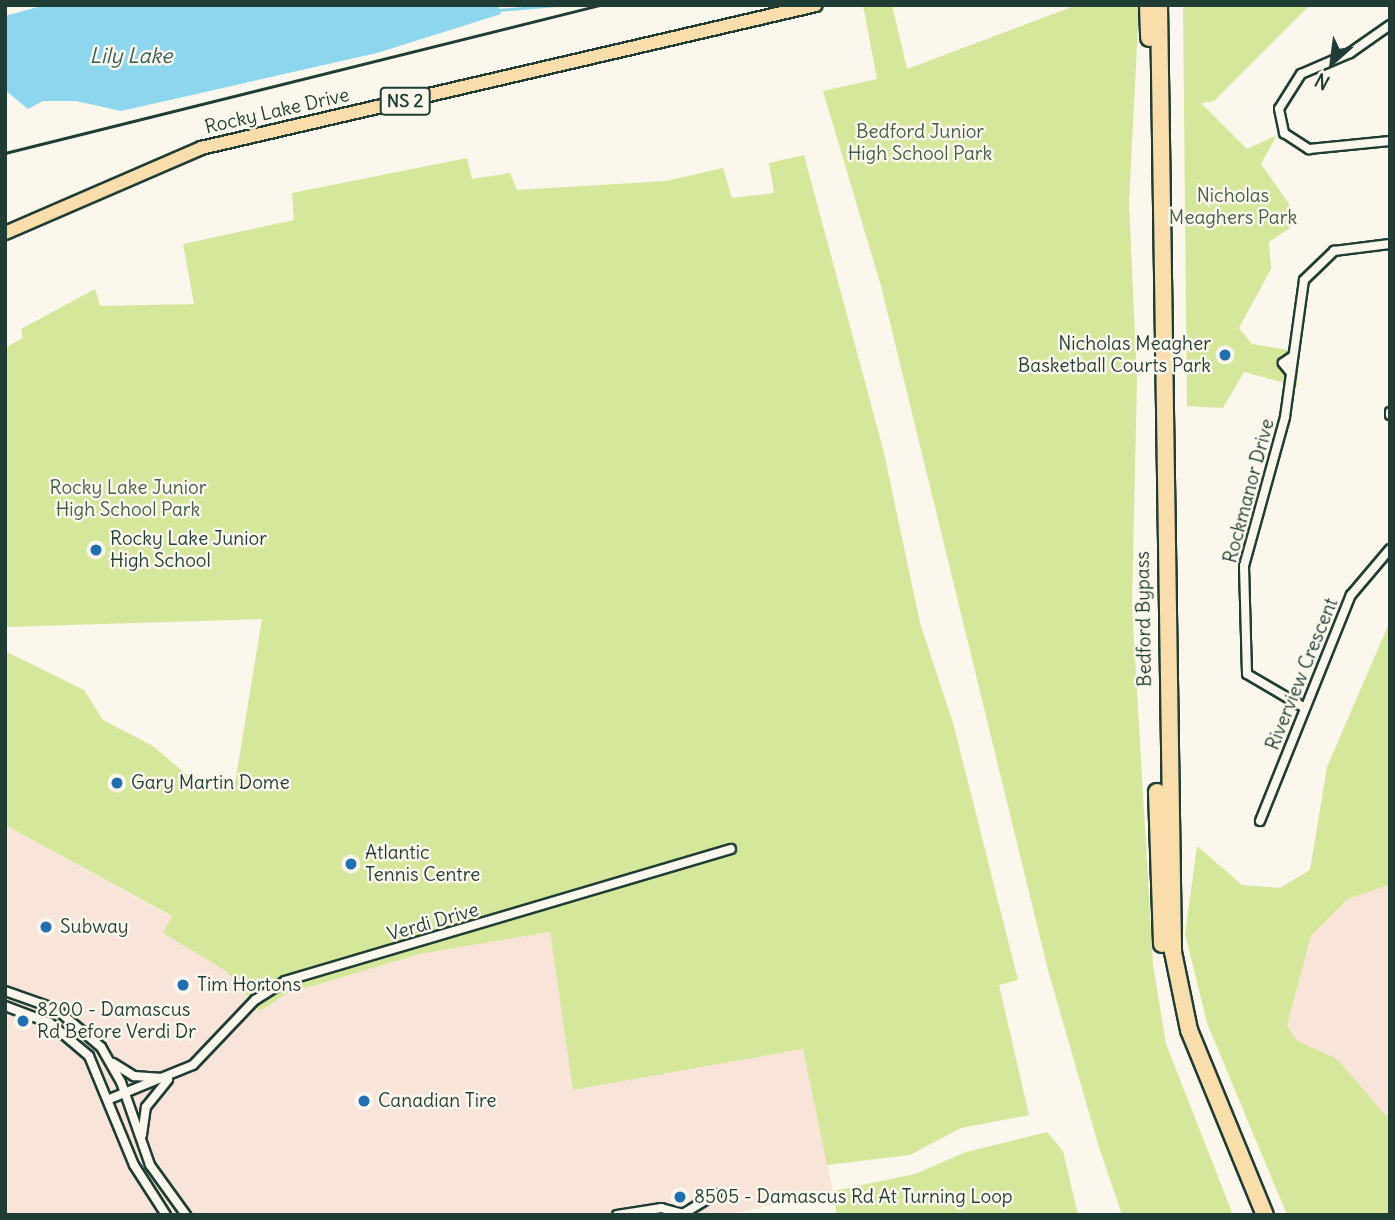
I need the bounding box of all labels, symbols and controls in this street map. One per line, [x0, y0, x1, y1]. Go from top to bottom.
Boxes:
north arrow [1297, 28, 1367, 98]
water label: Lily Lake [90, 43, 172, 69]
text: N [1311, 68, 1334, 95]
street label: Rocky Lake Drive [203, 83, 351, 139]
road number: NS 2 [379, 86, 431, 116]
park label: Bedford Junior High School Park [848, 121, 992, 165]
park label: Nicholas Meaghers Park [1169, 185, 1297, 229]
place label: Nicholas Meagher Basketball Courts Park [1018, 333, 1211, 377]
marker: Nicholas Meagher Basketball Courts Park [1217, 347, 1233, 363]
street label: Rockmanor Drive [1219, 416, 1279, 566]
park label: Rocky Lake Junior High School Park [49, 477, 207, 521]
place label: Rocky Lake Junior High School [110, 528, 267, 572]
marker: Rocky Lake Junior High School [88, 542, 104, 558]
street label: Bedford Bypass [1131, 551, 1157, 687]
street label: Riverview Crescent [1261, 595, 1343, 753]
place label: Gary Martin Dome [131, 772, 290, 794]
marker: Gary Martin Dome [109, 775, 125, 791]
place label: Atlantic Tennis Centre [365, 842, 480, 886]
marker: Atlantic Tennis Centre [343, 856, 359, 872]
street label: Verdi Drive [385, 898, 481, 946]
place label: Subway [60, 916, 129, 938]
marker: Subway [38, 919, 54, 935]
place label: Tim Hortons [197, 974, 301, 996]
marker: Tim Hortons [175, 977, 191, 993]
place label: 8200 - Damascus Rd Before Verdi Dr [37, 999, 196, 1043]
marker: 8200 - Damascus Rd Before Verdi Dr [15, 1013, 31, 1029]
place label: Canadian Tire [378, 1090, 496, 1112]
marker: Canadian Tire [356, 1093, 372, 1109]
place label: 8505 - Damascus Rd At Turning Loop [694, 1186, 1013, 1208]
marker: 8505 - Damascus Rd At Turning Loop [672, 1189, 688, 1205]

